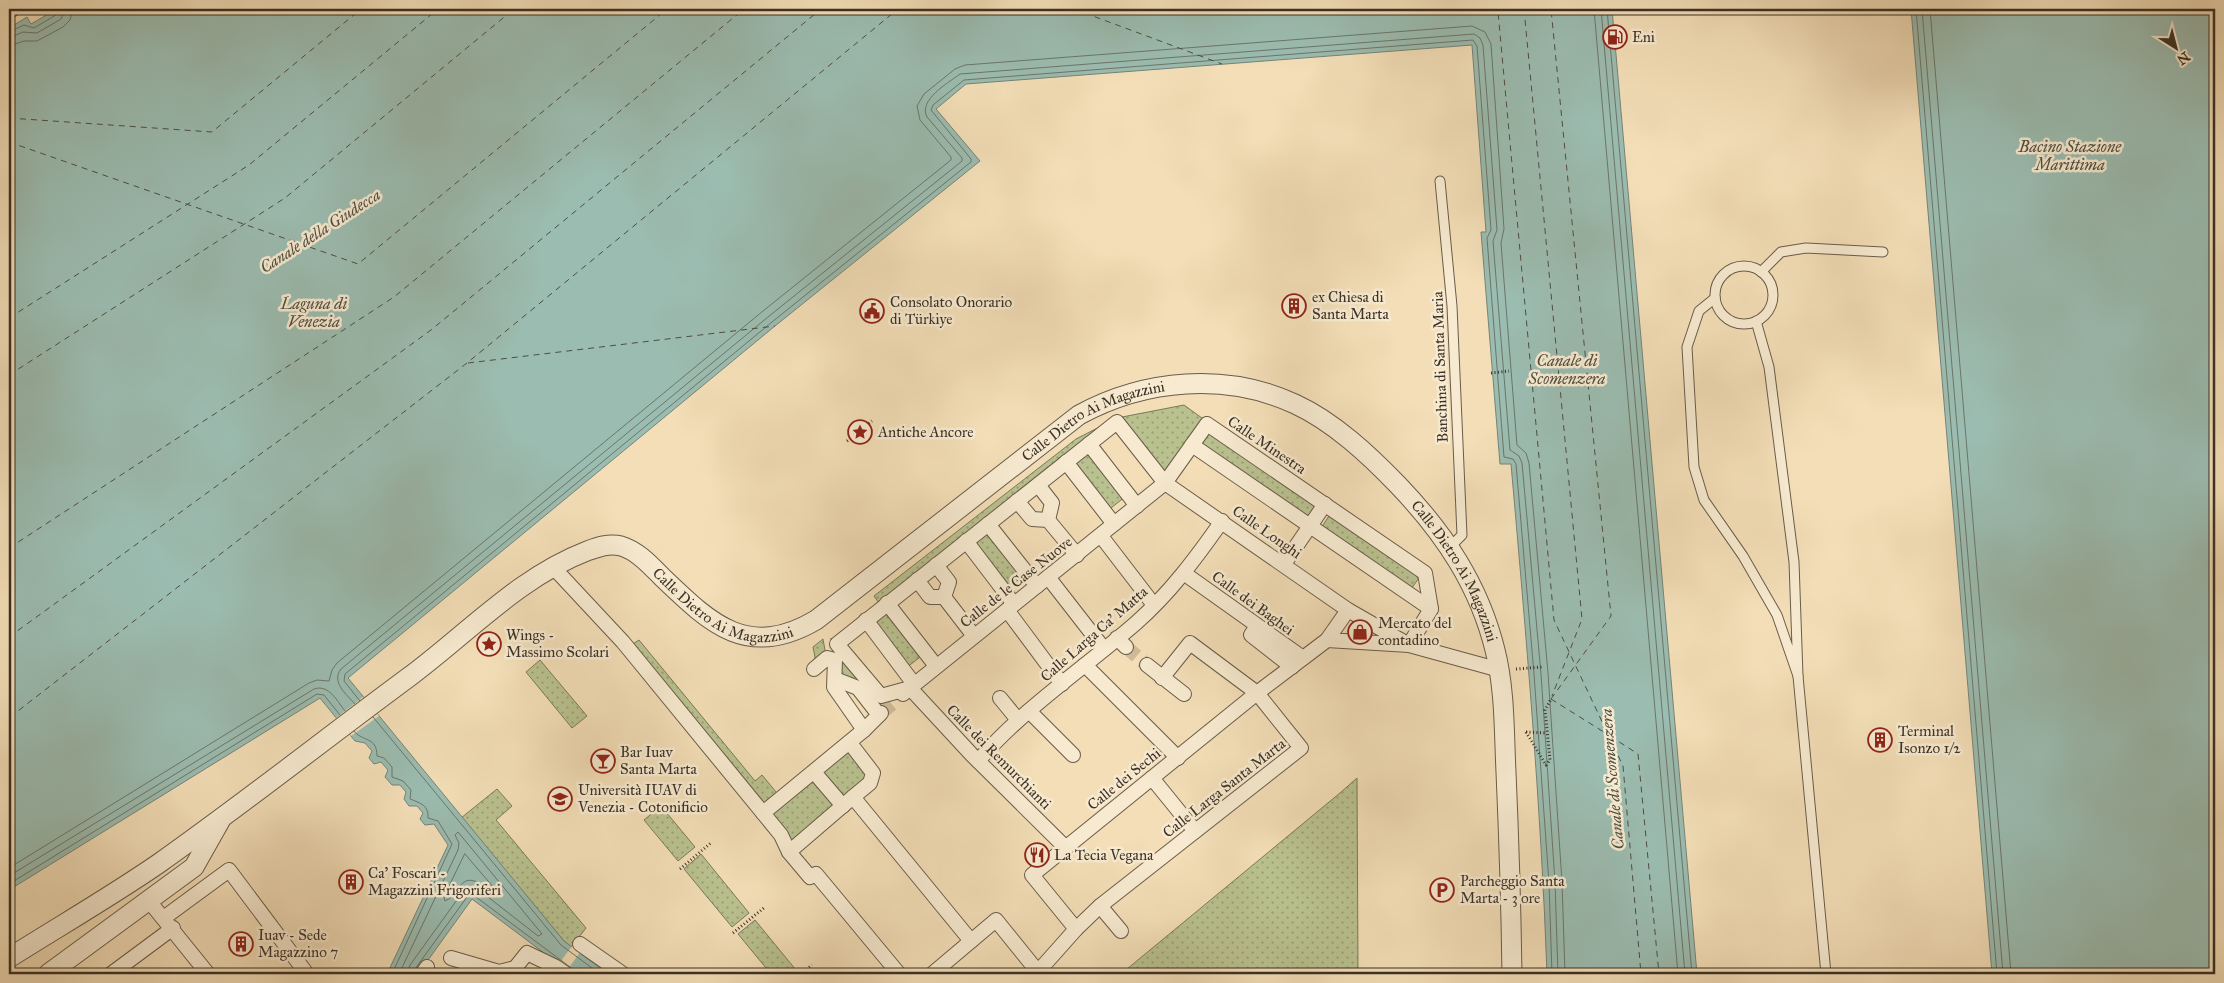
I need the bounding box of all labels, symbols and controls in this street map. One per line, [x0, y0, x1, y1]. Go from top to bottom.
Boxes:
north arrow [2152, 22, 2202, 72]
fuel station icon: Eni [1602, 24, 1628, 50]
place label: Eni [1632, 28, 1655, 46]
text: N [2173, 48, 2193, 69]
water label: Bacino Stazione Marittima [2018, 137, 2122, 174]
water label: Canale della Giudecca [256, 185, 384, 277]
place label: ex Chiesa di Santa Marta [1312, 288, 1390, 323]
street label: Banchina di Santa Maria [1428, 290, 1452, 443]
place label: Consolato Onorario di Türkiye [890, 293, 1013, 328]
building icon: ex Chiesa di Santa Marta [1281, 293, 1307, 319]
water label: Laguna di Venezia [280, 294, 348, 331]
public building icon: Consolato Onorario di Türkiye [859, 298, 885, 324]
water label: Canale di Scomenzera [1528, 351, 1606, 388]
street label: Calle Dietro Ai Magazzini [1018, 377, 1166, 465]
street label: Calle Minestra [1224, 412, 1310, 478]
place icon: Antiche Ancore [847, 419, 873, 445]
place label: Antiche Ancore [877, 423, 974, 441]
street label: Calle Dietro Ai Magazzini [1407, 497, 1501, 644]
street label: Calle Longhi [1229, 502, 1305, 562]
street label: Calle de le Case Nuove [956, 533, 1076, 631]
street label: Calle Dietro Ai Magazzini [649, 564, 796, 646]
street label: Calle dei Baghei [1208, 567, 1298, 639]
street label: Calle Larga Ca' Matta [1037, 582, 1152, 685]
place label: Mercato del contadino [1378, 614, 1453, 649]
shop icon: Mercato del contadino [1347, 619, 1373, 645]
place label: Wings - Massimo Scolari [506, 626, 609, 661]
place icon: Wings - Massimo Scolari [476, 631, 502, 657]
street label: Calle dei Remurchianti [943, 701, 1055, 813]
water label: Canale di Scomenzera [1596, 707, 1628, 850]
place label: Terminal Isonzo 1/2 [1898, 722, 1961, 757]
building icon: Terminal Isonzo 1/2 [1867, 727, 1893, 753]
street label: Calle Larga Santa Marta [1159, 734, 1289, 841]
place label: Bar Iuav Santa Marta [620, 743, 698, 778]
street label: Calle dei Sechi [1084, 744, 1164, 814]
bar icon: Bar Iuav Santa Marta [590, 748, 616, 774]
place label: Università IUAV di Venezia - Cotonificio [577, 781, 708, 816]
school or university icon: Università IUAV di Venezia - Cotonificio [547, 786, 573, 812]
restaurant icon: La Tecia Vegana [1024, 842, 1050, 868]
place label: La Tecia Vegana [1054, 846, 1154, 864]
place label: Ca' Foscari - Magazzini Frigoriferi [368, 864, 501, 899]
building icon: Ca' Foscari - Magazzini Frigoriferi [338, 869, 364, 895]
place label: Parcheggio Santa Marta - 3 ore [1460, 872, 1565, 907]
parking icon: Parcheggio Santa Marta - 3 ore [1429, 877, 1455, 903]
place label: Iuav - Sede Magazzino 7 [258, 926, 338, 961]
building icon: Iuav - Sede Magazzino 7 [228, 931, 254, 957]

